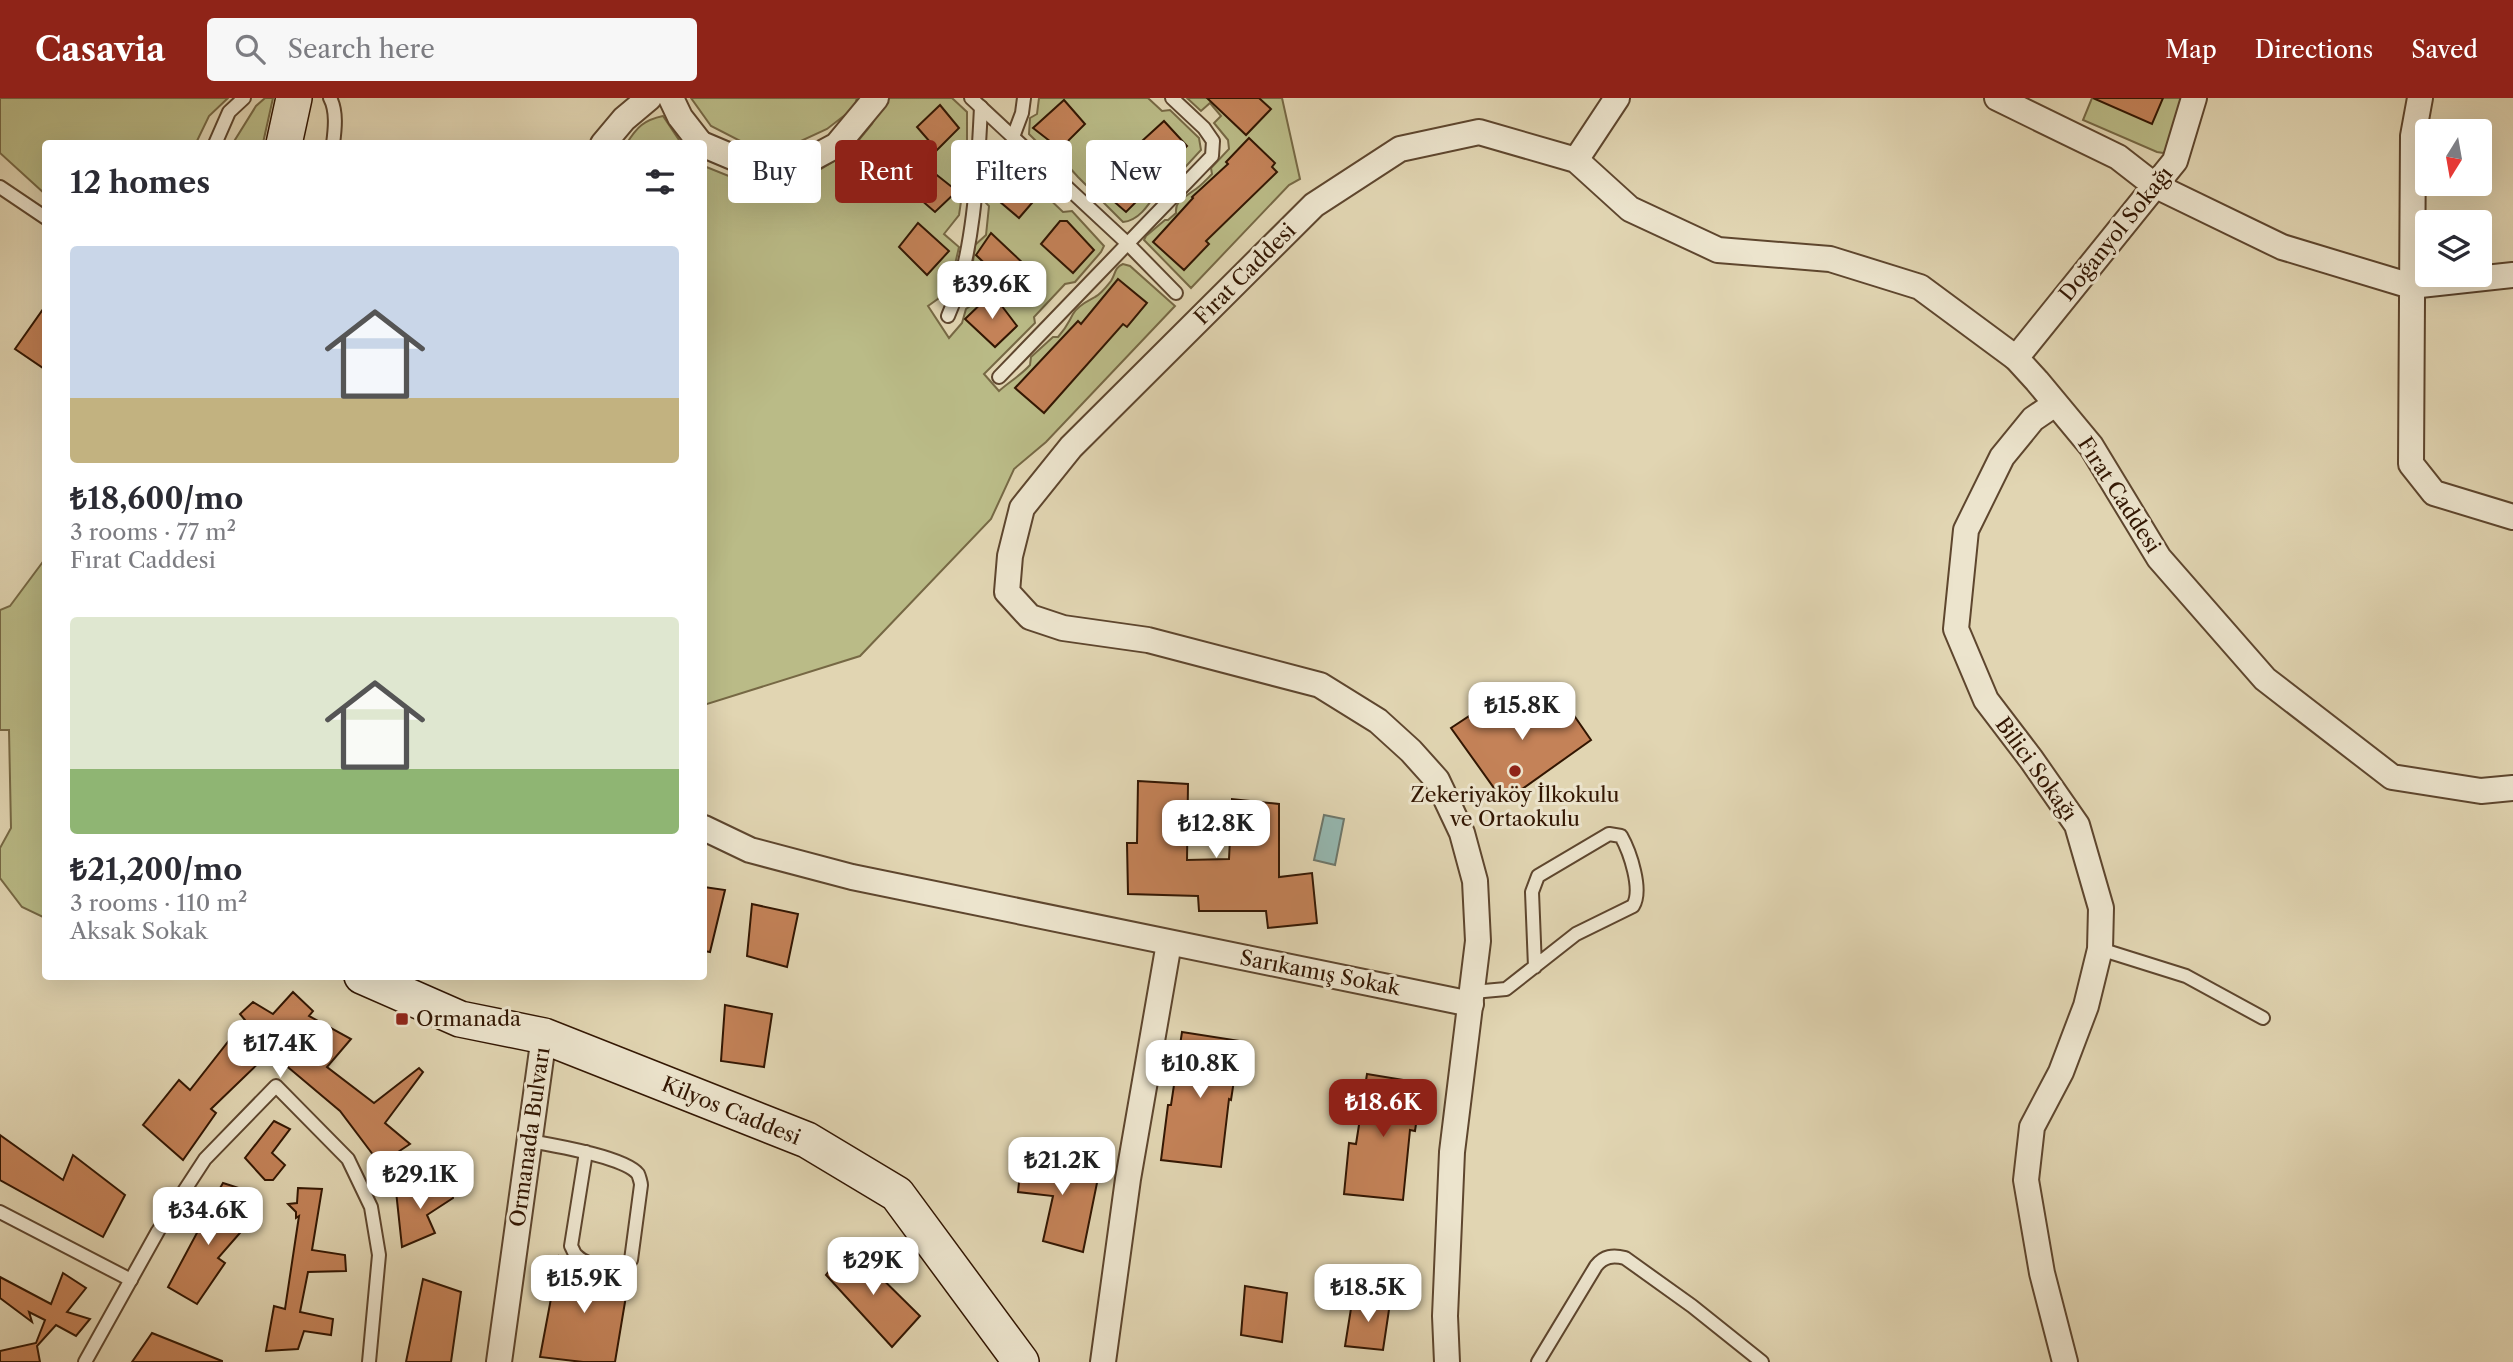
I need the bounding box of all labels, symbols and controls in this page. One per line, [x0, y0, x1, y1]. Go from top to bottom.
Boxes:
search box [207, 18, 697, 81]
text: Casavia [35, 29, 165, 70]
icon: search [231, 30, 269, 68]
text: Search here [287, 33, 435, 65]
text: Map [2165, 35, 2217, 64]
text: Directions [2255, 35, 2373, 64]
text: Saved [2411, 35, 2478, 64]
north arrow [2415, 119, 2492, 196]
map controls [2415, 119, 2492, 287]
chip: Buy [728, 140, 821, 203]
chip: Rent [835, 140, 937, 203]
chip: Filters [951, 140, 1072, 203]
chip: New [1086, 140, 1186, 203]
street label: Doğanyol Sokağı [2054, 161, 2177, 306]
icon: filters [641, 163, 679, 201]
text: 12 homes [70, 164, 210, 201]
button: layers [2415, 210, 2492, 287]
street label: Fırat Caddesi [1189, 218, 1301, 330]
pin: ₺39.6K [935, 262, 1049, 321]
text: ₺39.6K [953, 270, 1031, 298]
icon: home [312, 291, 438, 417]
street label: Fırat Caddesi [2073, 432, 2166, 557]
text: ₺18,600/mo [70, 480, 243, 517]
text: 3 rooms · 77 m² [70, 518, 236, 546]
text: Fırat Caddesi [70, 546, 216, 574]
icon: home [312, 662, 438, 788]
pin: ₺15.8K [1465, 682, 1579, 742]
text: ₺15.8K [1484, 691, 1560, 719]
street label: Bilici Sokağı [1990, 712, 2082, 825]
marker: Zekeriyaköy İlkokulu ve Ortaokulu [1507, 763, 1523, 779]
place label: Zekeriyaköy İlkokulu ve Ortaokulu [1410, 782, 1620, 831]
pin: ₺12.8K [1159, 800, 1273, 860]
text: ₺12.8K [1178, 809, 1254, 837]
text: ₺21,200/mo [70, 851, 242, 888]
text: 3 rooms · 110 m² [70, 889, 247, 917]
text: Aksak Sokak [70, 917, 208, 945]
street label: Sarıkamış Sokak [1238, 945, 1403, 1000]
place label: Ormanada [416, 1006, 522, 1031]
marker: Ormanada [394, 1011, 410, 1027]
pin: ₺17.4K [223, 1020, 337, 1080]
text: ₺17.4K [244, 1029, 316, 1057]
pin: ₺10.8K [1143, 1040, 1257, 1100]
street label: Ormanada Bulvarı [505, 1046, 554, 1228]
text: ₺10.8K [1162, 1049, 1238, 1077]
street label: Kilyos Caddesi [658, 1071, 804, 1150]
pin: ₺18.6K [1326, 1080, 1440, 1139]
text: ₺18.6K [1345, 1088, 1421, 1116]
pin: ₺21.2K [1005, 1138, 1119, 1197]
text: ₺21.2K [1024, 1146, 1100, 1174]
pin: ₺29.1K [363, 1152, 477, 1211]
text: ₺29.1K [383, 1160, 457, 1188]
pin: ₺34.6K [151, 1188, 265, 1247]
text: ₺34.6K [169, 1196, 247, 1224]
pin: ₺29K [832, 1238, 914, 1297]
text: ₺29K [844, 1246, 902, 1274]
pin: ₺15.9K [527, 1256, 641, 1315]
text: ₺15.9K [547, 1264, 621, 1292]
pin: ₺18.5K [1311, 1264, 1425, 1324]
text: ₺18.5K [1330, 1273, 1406, 1301]

